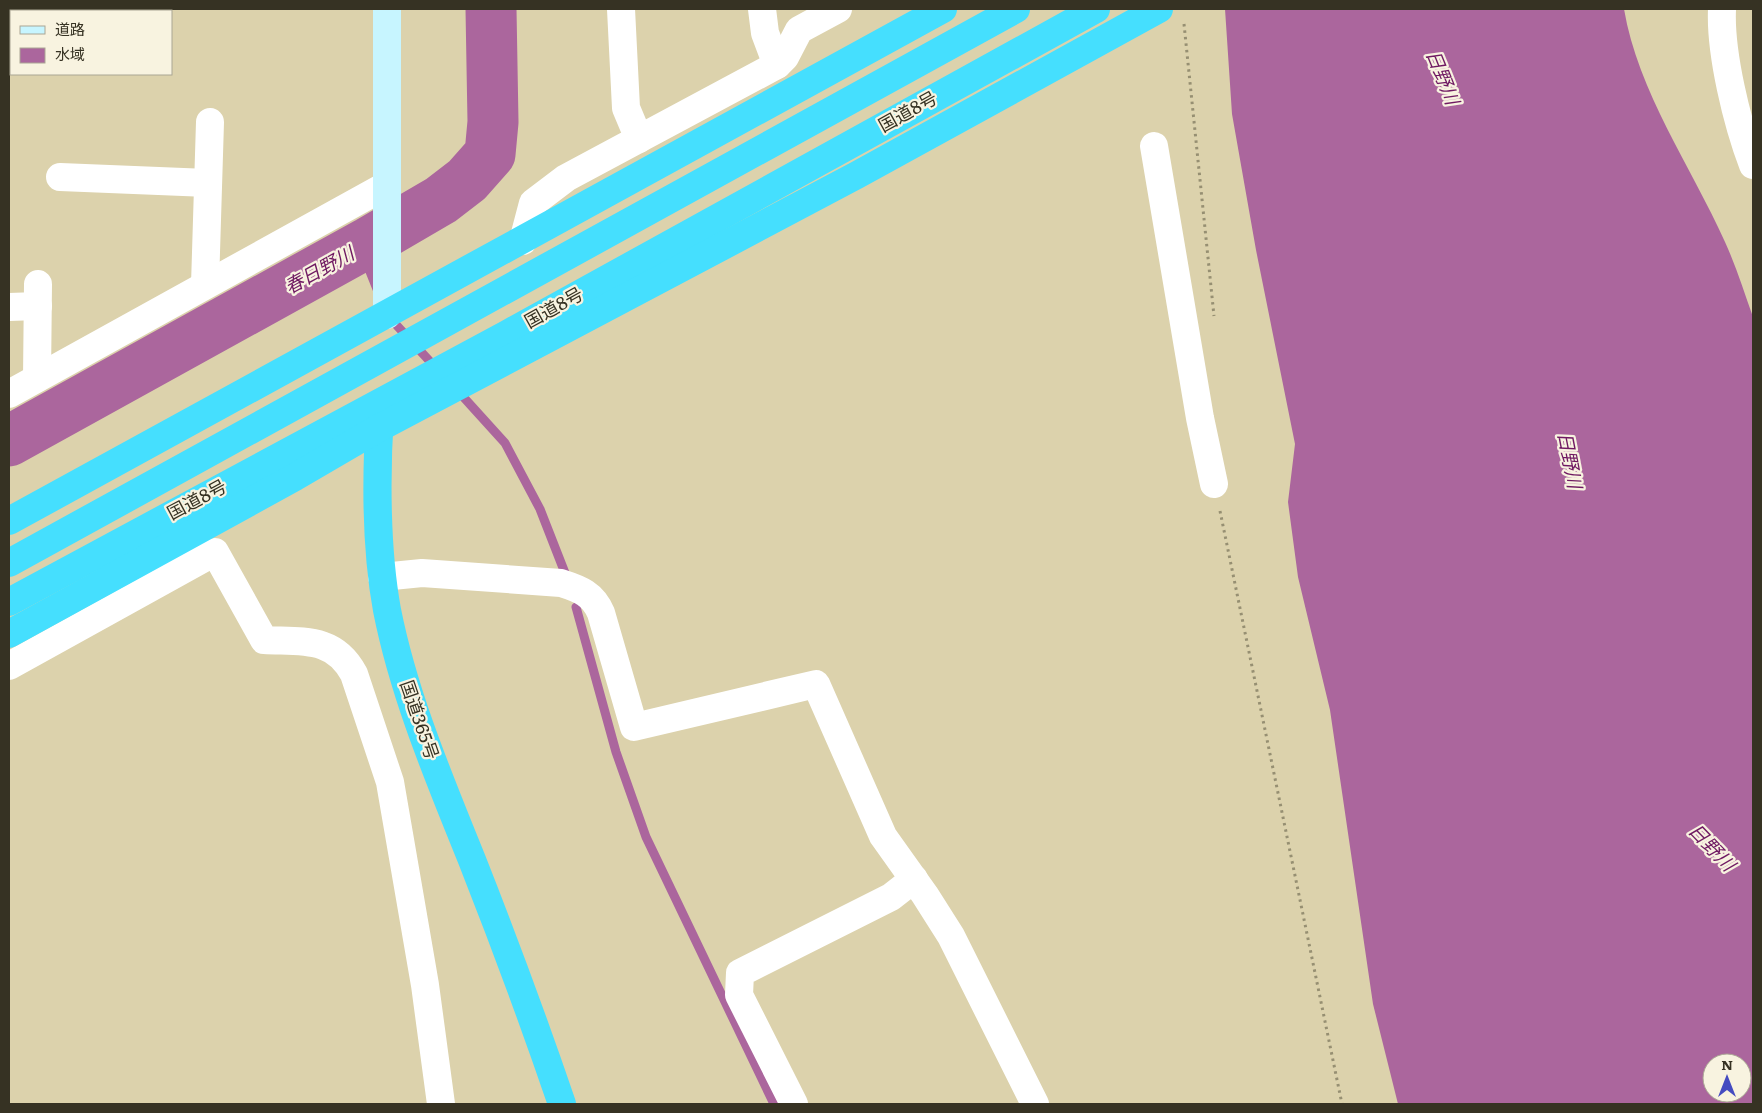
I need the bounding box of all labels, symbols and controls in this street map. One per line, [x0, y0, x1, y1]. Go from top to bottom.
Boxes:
legend [10, 10, 172, 75]
text: 道路 [55, 17, 85, 40]
text: 水域 [55, 42, 85, 65]
water label: 日野川 [1420, 45, 1468, 110]
street label: 国道8号 [873, 83, 942, 138]
water label: 春日野川 [278, 237, 360, 300]
street label: 国道8号 [519, 279, 588, 334]
water label: 日野川 [1552, 429, 1591, 492]
street label: 国道8号 [162, 472, 231, 526]
street label: 国道365号 [394, 676, 447, 763]
water label: 日野川 [1683, 816, 1744, 878]
north arrow [1702, 1053, 1752, 1103]
text: N [1721, 1054, 1733, 1074]

